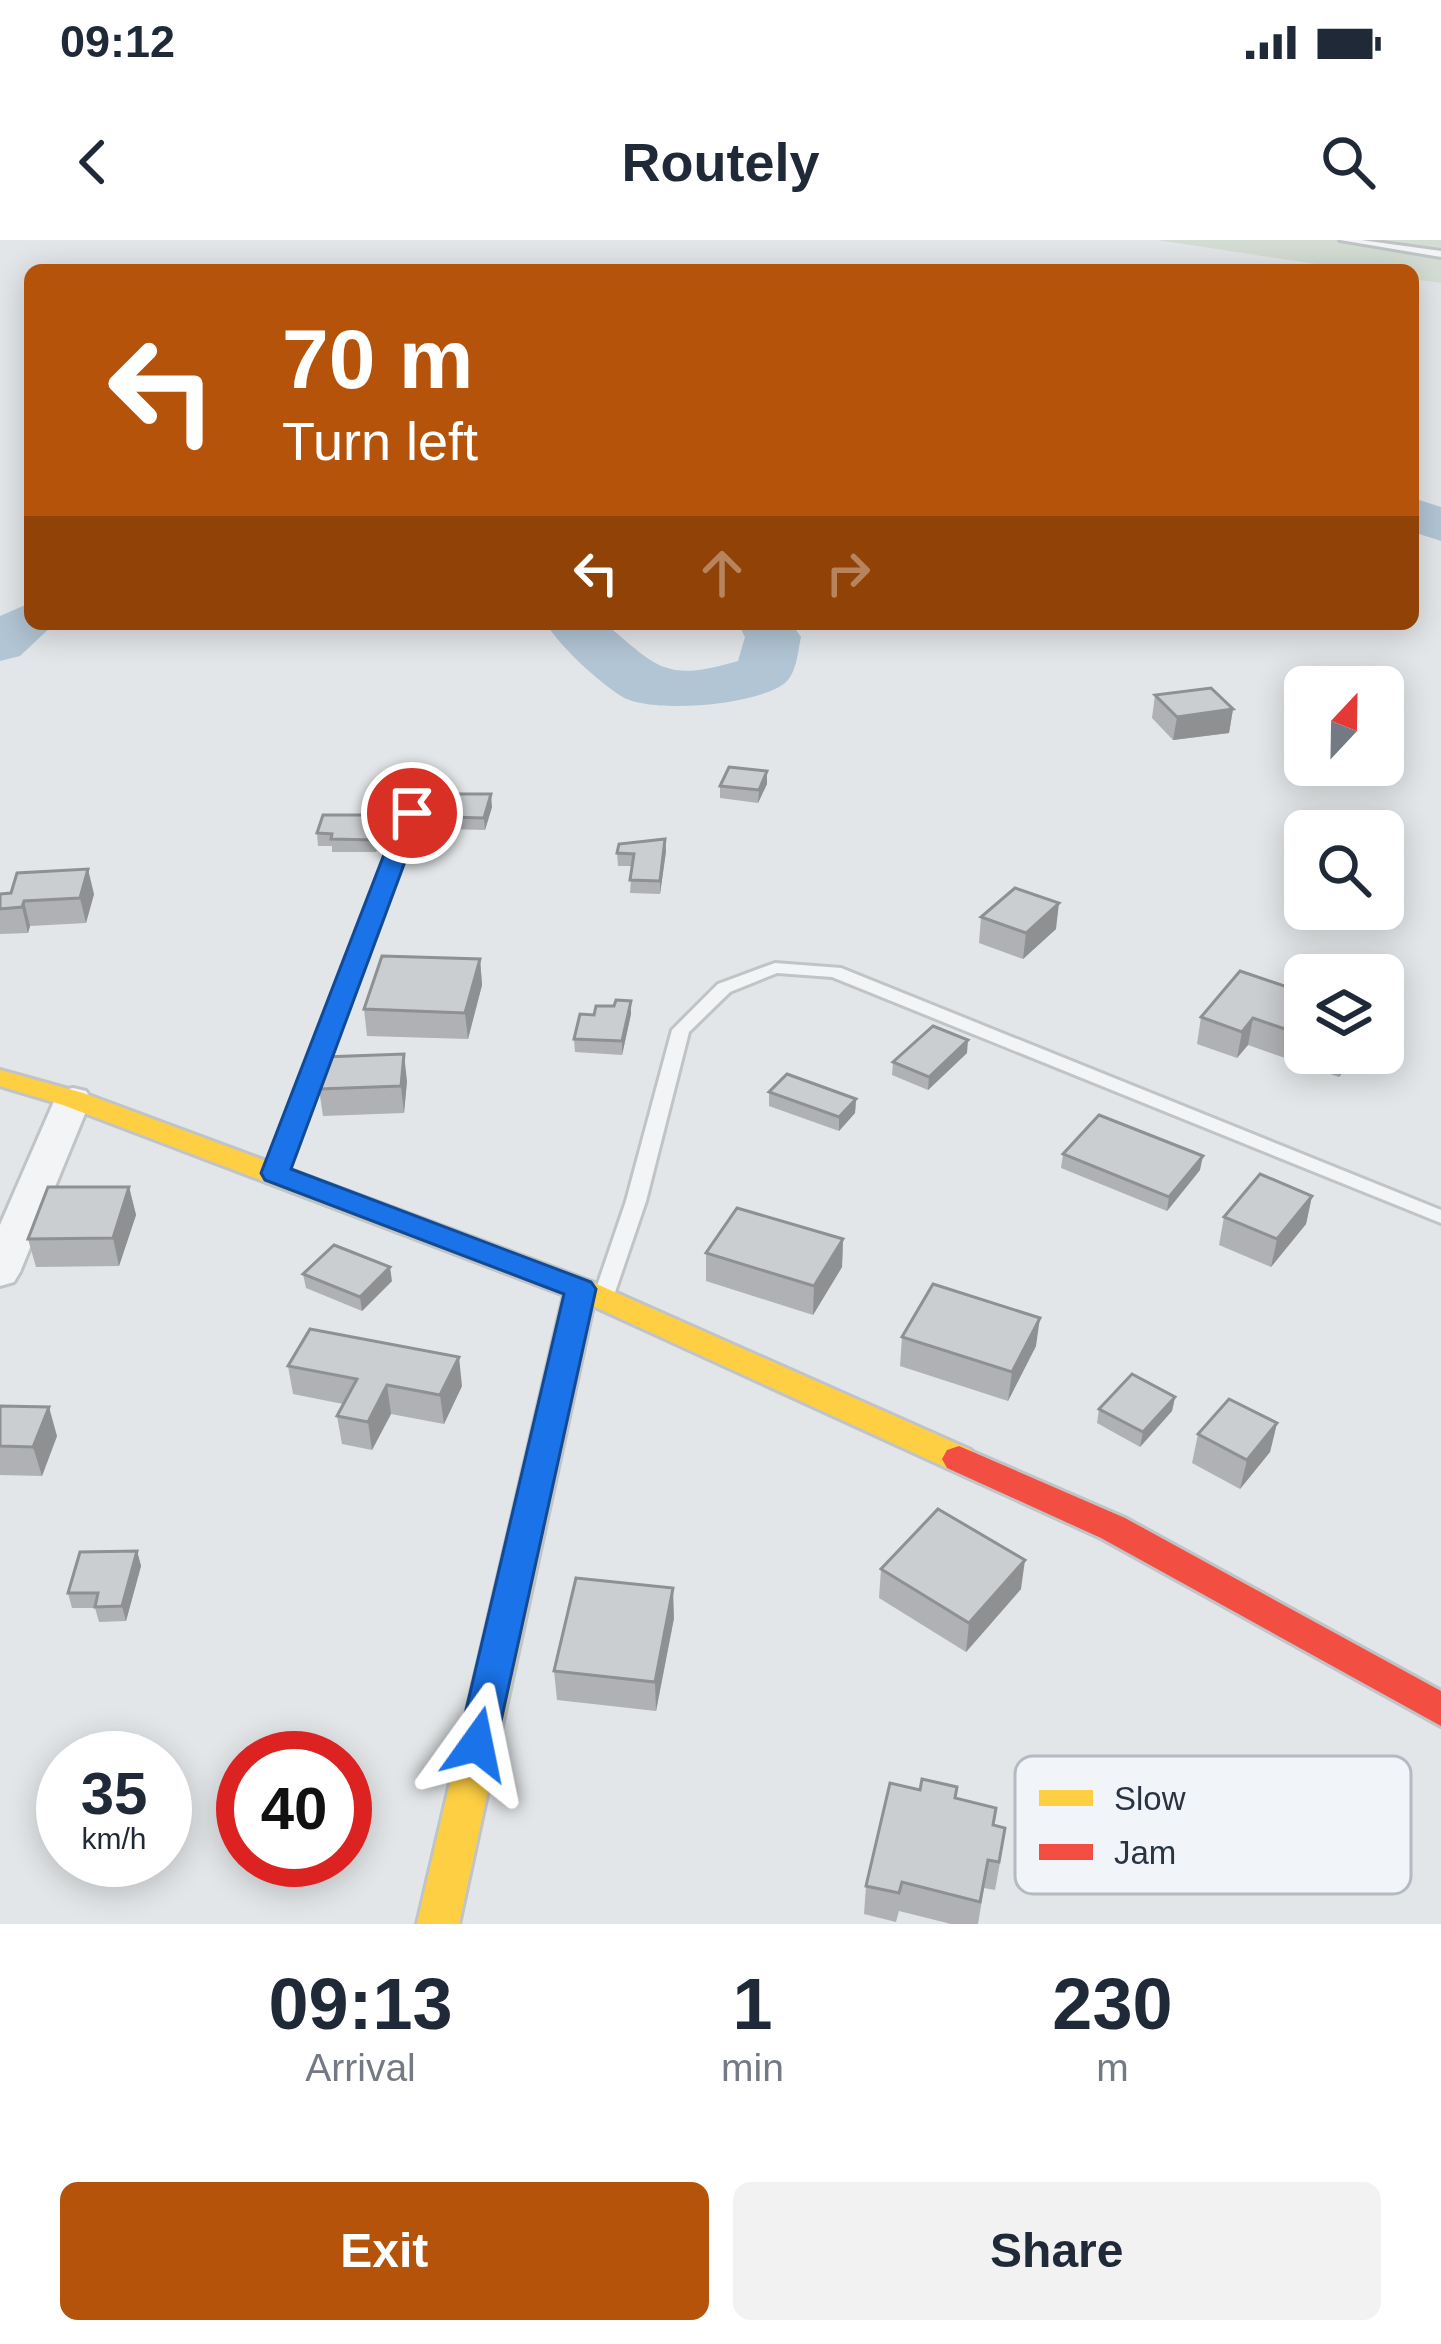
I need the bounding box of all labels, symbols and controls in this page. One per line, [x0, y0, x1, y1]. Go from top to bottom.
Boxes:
text: 09:12 [60, 16, 175, 67]
icon: back [60, 129, 126, 195]
icon: search [1315, 129, 1381, 195]
text: Routely [621, 132, 820, 192]
icon: left [84, 312, 240, 468]
text: 70 m [282, 312, 473, 406]
text: Turn left [282, 411, 478, 471]
icon: left [563, 540, 629, 606]
icon: ahead [689, 540, 755, 606]
icon: right [815, 540, 881, 606]
north arrow [1284, 666, 1404, 786]
map controls [1284, 666, 1404, 1074]
pin [361, 762, 463, 864]
icon: arrive [379, 780, 445, 846]
button: search [1284, 810, 1404, 930]
button: layers [1284, 954, 1404, 1074]
position arrow [414, 1681, 540, 1807]
speed limit sign: 40 [216, 1731, 372, 1887]
legend [1015, 1756, 1411, 1894]
text: 35 [81, 1760, 147, 1827]
text: Slow [1114, 1780, 1186, 1817]
text: km/h [81, 1822, 147, 1855]
text: Jam [1114, 1834, 1176, 1871]
text: 09:13 [268, 1964, 453, 2044]
text: 1 [732, 1964, 773, 2044]
text: 230 [1052, 1964, 1173, 2044]
text: Arrival [305, 2046, 416, 2089]
text: min [721, 2046, 784, 2089]
text: m [1096, 2046, 1129, 2089]
button: Exit [60, 2182, 709, 2320]
button: Share [733, 2182, 1381, 2320]

